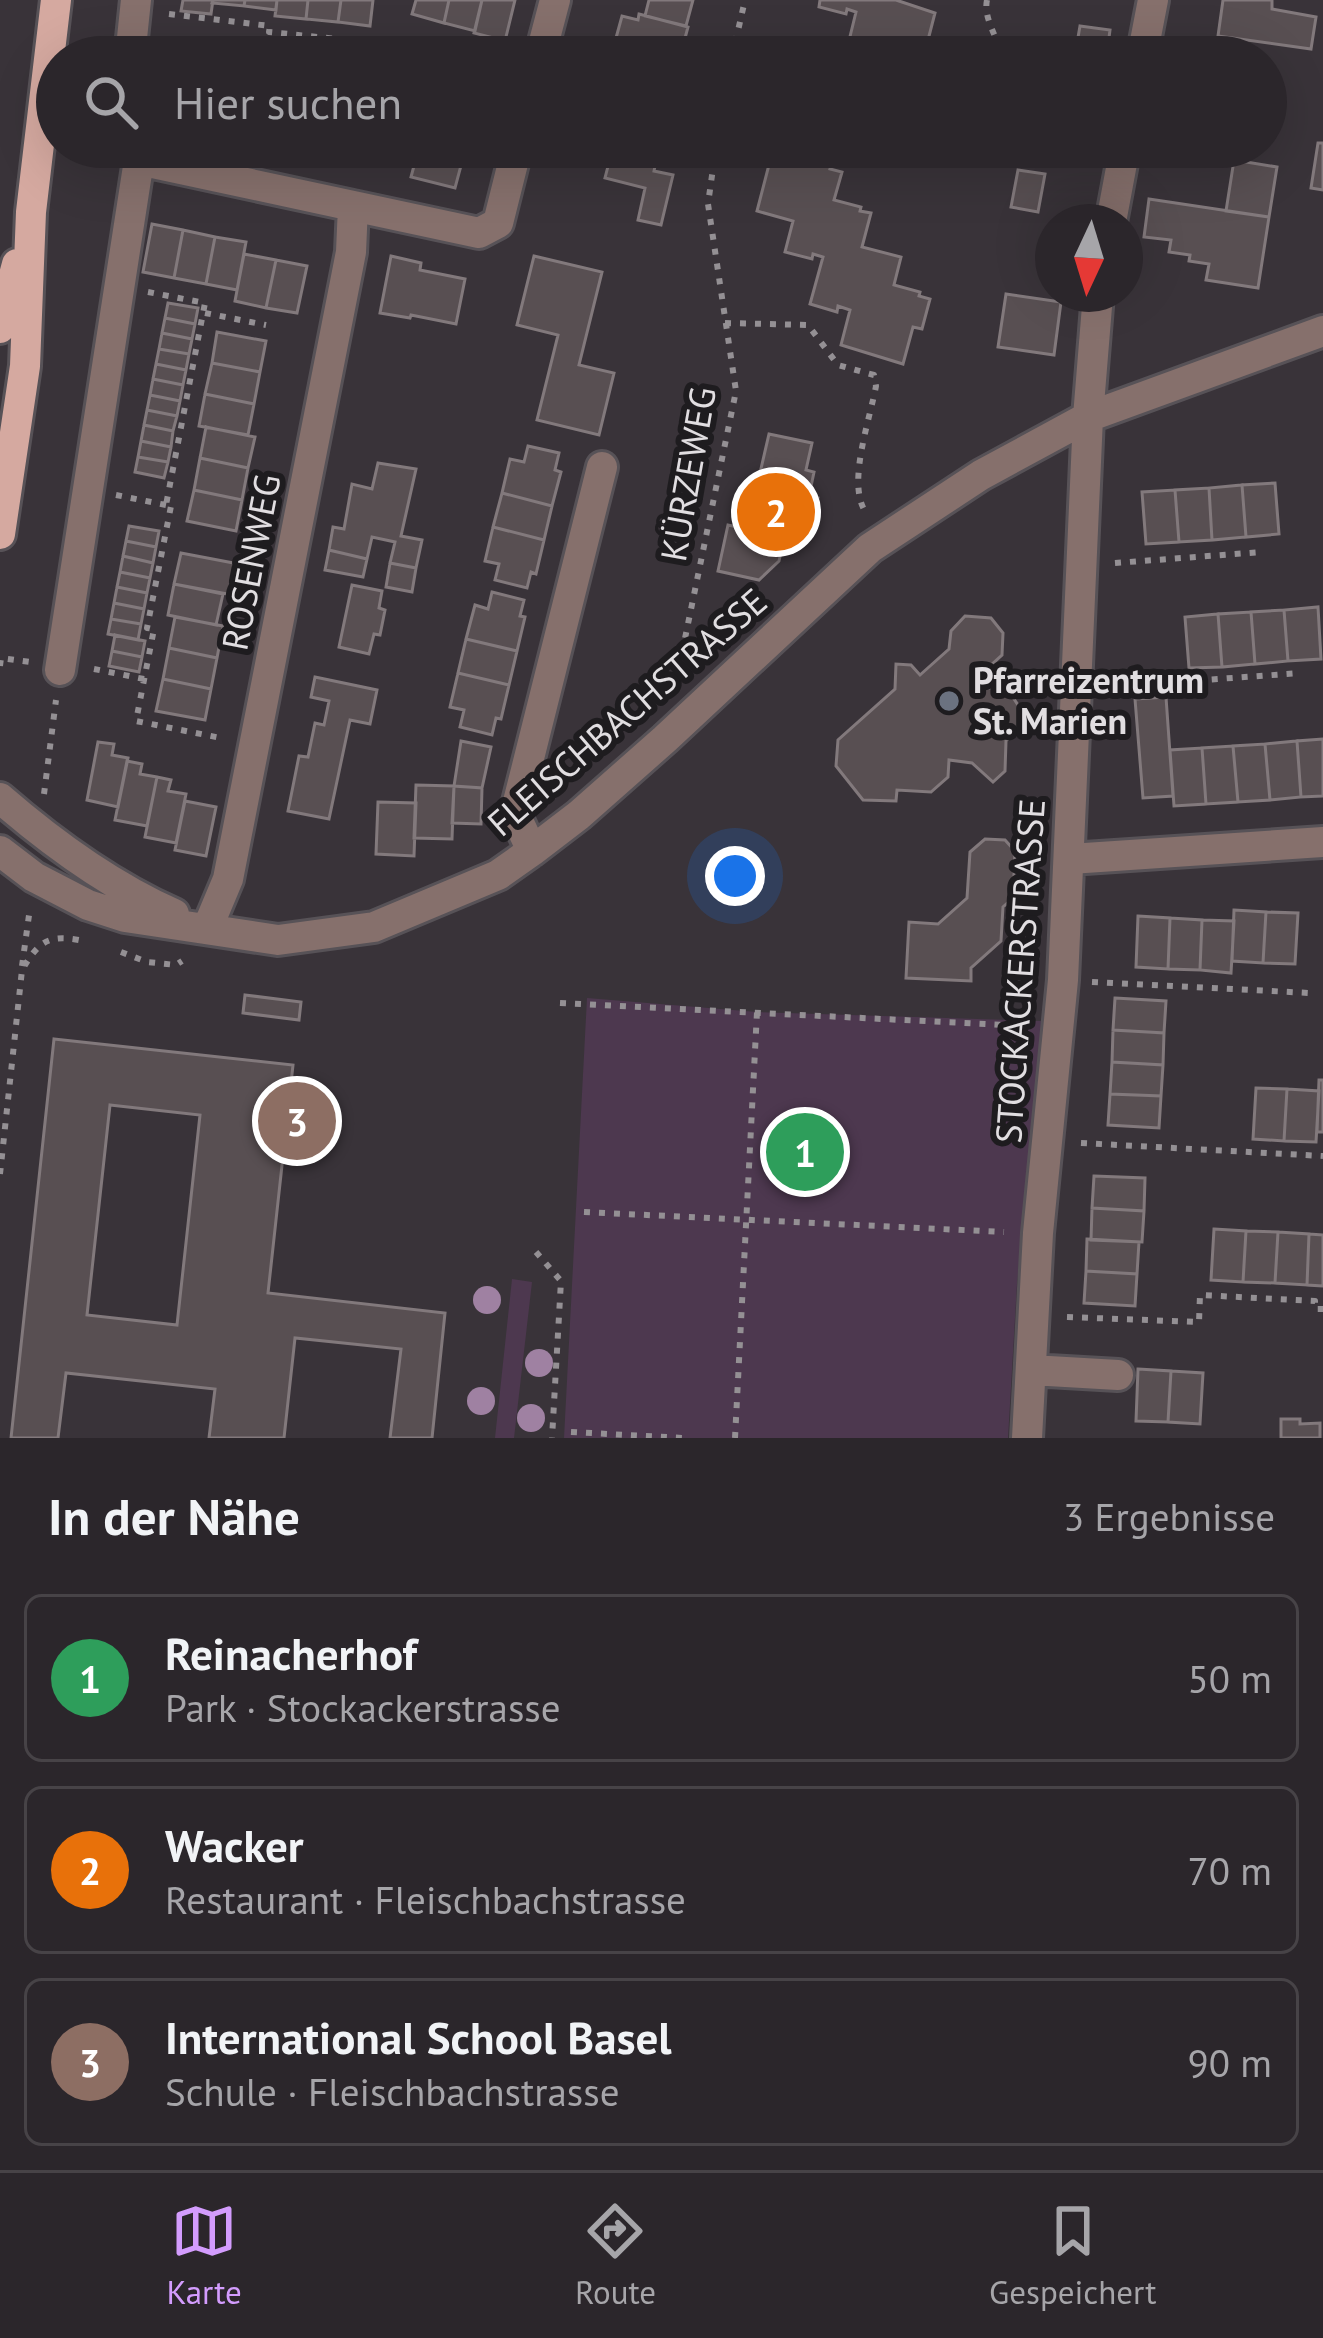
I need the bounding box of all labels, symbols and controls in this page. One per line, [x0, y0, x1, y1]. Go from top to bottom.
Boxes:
search box [36, 36, 1287, 168]
icon: search [78, 69, 144, 135]
text: Hier suchen [174, 73, 402, 131]
north arrow [1035, 204, 1143, 312]
street label: KÜRZEWEG [649, 383, 726, 565]
pin: 2 [737, 467, 815, 557]
street label: ROSENWEG [210, 470, 291, 654]
street label: FLEISCHBACHSTRASSE [477, 577, 776, 846]
place label: Pfarreizentrum St. Marien [973, 656, 1204, 744]
marker: Pfarreizentrum St. Marien [936, 688, 962, 714]
street label: STOCKACKERSTRASSE [984, 797, 1055, 1145]
your location [705, 846, 765, 906]
pin: 3 [258, 1076, 336, 1166]
pin: 1 [766, 1107, 844, 1197]
text: In der Nähe [48, 1483, 300, 1549]
text: 3 Ergebnisse [1063, 1491, 1275, 1542]
text: Reinacherhof [165, 1624, 417, 1682]
text: 1 [79, 1653, 101, 1704]
text: 50 m [1187, 1653, 1272, 1704]
text: Park · Stockackerstrasse [165, 1682, 561, 1733]
text: Wacker [165, 1816, 304, 1874]
text: 2 [79, 1845, 101, 1896]
text: 70 m [1187, 1845, 1272, 1896]
text: Restaurant · Fleischbachstrasse [165, 1874, 686, 1925]
text: International School Basel [165, 2008, 672, 2066]
text: 3 [79, 2037, 101, 2088]
text: 90 m [1187, 2037, 1272, 2088]
text: Schule · Fleischbachstrasse [165, 2066, 619, 2117]
tab: Karte [167, 2198, 242, 2313]
tab: Route [575, 2198, 656, 2313]
tab: Gespeichert [989, 2198, 1156, 2313]

